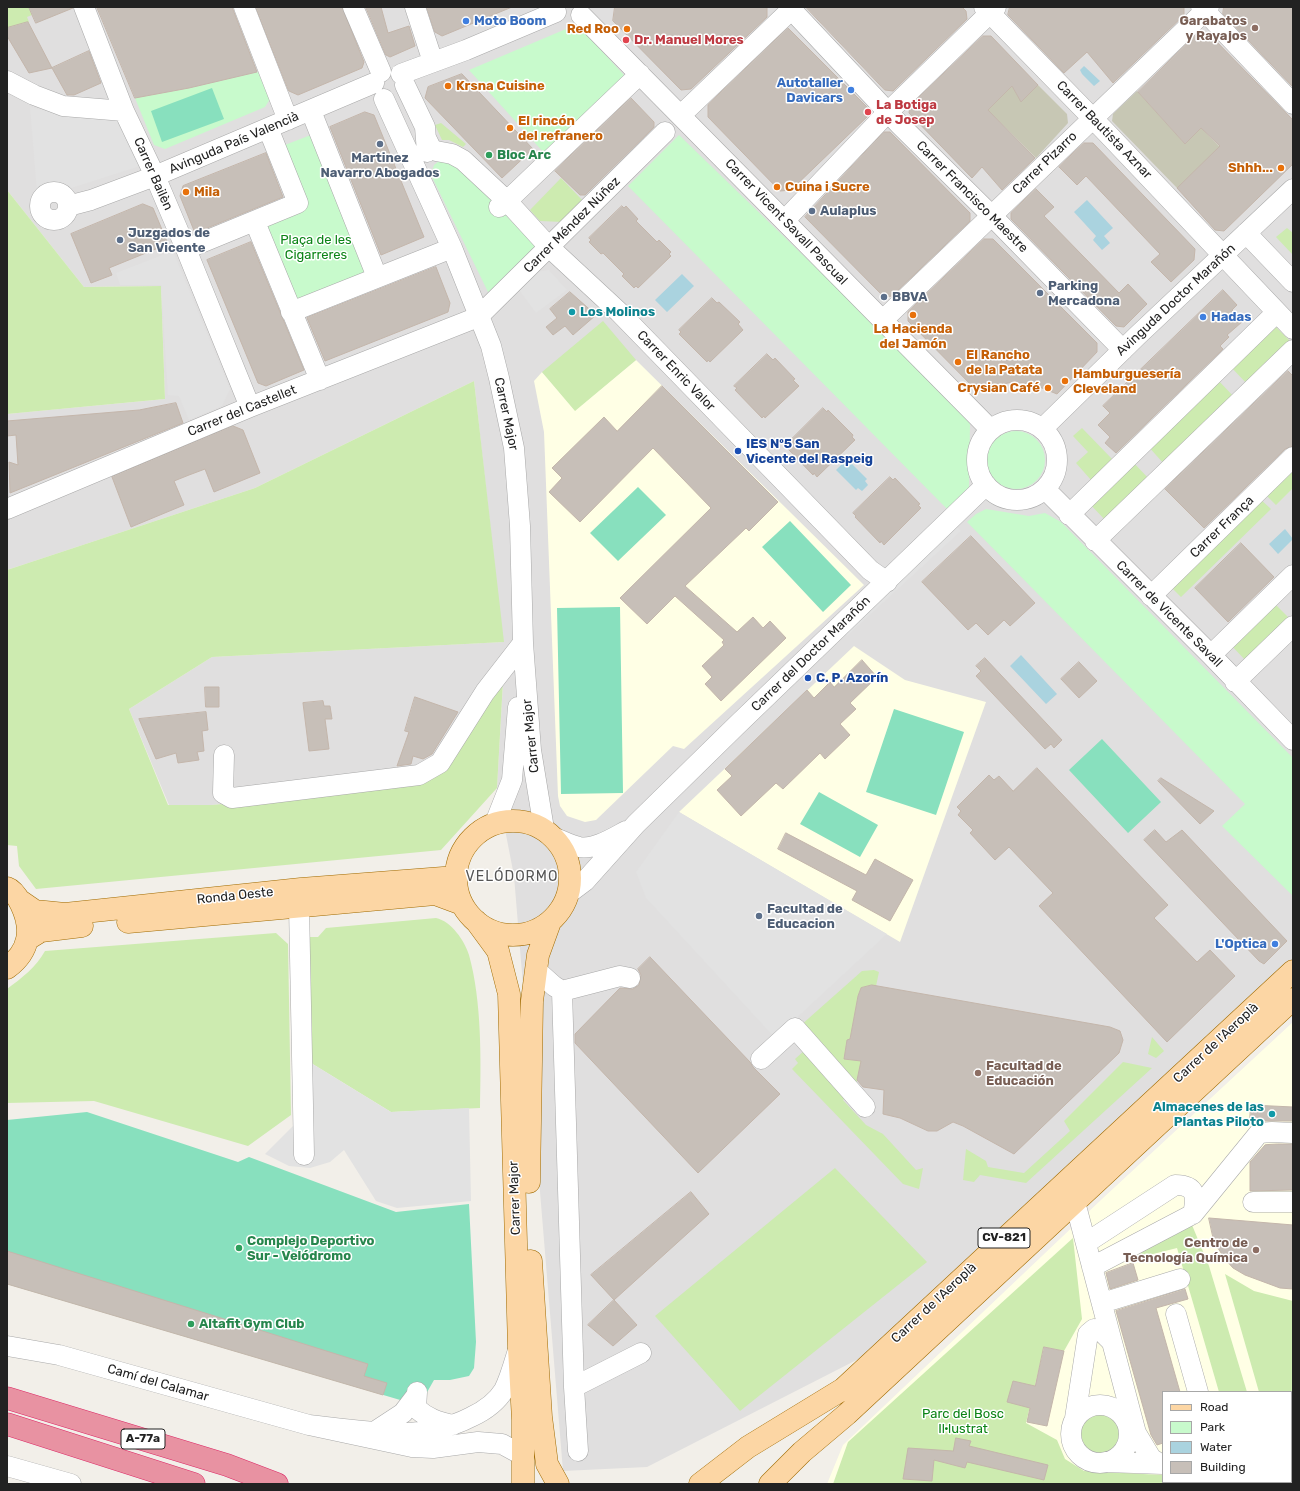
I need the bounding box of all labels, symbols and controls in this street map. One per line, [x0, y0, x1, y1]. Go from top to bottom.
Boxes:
place label: Moto Boom [474, 13, 546, 29]
place label: Garabatos y Rayajos [1179, 13, 1247, 44]
marker: Moto Boom [461, 16, 471, 26]
place label: Red Roo [567, 21, 619, 37]
marker: Garabatos y Rayajos [1250, 23, 1260, 33]
marker: Red Roo [622, 24, 632, 34]
place label: Dr. Manuel Mores [634, 32, 744, 48]
marker: Dr. Manuel Mores [621, 35, 631, 45]
place label: Autotaller Davicars [777, 75, 843, 106]
place label: Krsna Cuisine [456, 78, 545, 94]
street label: Carrer Bautista Aznar [1053, 78, 1155, 182]
marker: Krsna Cuisine [443, 81, 453, 91]
marker: Autotaller Davicars [846, 85, 856, 95]
place label: La Botiga de Josep [876, 97, 937, 128]
marker: La Botiga de Josep [863, 107, 873, 117]
street label: Avinguda País Valencià [167, 109, 301, 177]
place label: El rincón del refranero [518, 113, 603, 144]
marker: El rincón del refranero [505, 123, 515, 133]
street label: Carrer Pizarro [1010, 128, 1080, 198]
street label: Carrer Bailèn [130, 135, 176, 213]
street label: Carrer Francisco Maestre [913, 138, 1031, 256]
marker: Martinez Navarro Abogados [375, 139, 385, 149]
place label: Bloc Arc [497, 147, 551, 163]
place label: Martinez Navarro Abogados [320, 150, 440, 181]
marker: Bloc Arc [484, 150, 494, 160]
street label: Carrer Vicent Savall Pascual [722, 156, 850, 288]
place label: Shhh... [1228, 160, 1273, 176]
marker: Shhh... [1276, 163, 1286, 173]
street label: Carrer Méndez Núñez [521, 174, 623, 276]
place label: Cuina i Sucre [785, 179, 870, 195]
marker: Cuina i Sucre [772, 182, 782, 192]
place label: Mila [194, 184, 220, 200]
marker: Mila [181, 187, 191, 197]
place label: Aulaplus [820, 203, 876, 219]
marker: Aulaplus [807, 206, 817, 216]
place label: Juzgados de San Vicente [128, 225, 210, 256]
park label: Plaça de les Cigarreres [280, 232, 352, 263]
marker: Juzgados de San Vicente [115, 235, 125, 245]
street label: Avinguda Doctor Marañón [1113, 241, 1239, 359]
place label: Parking Mercadona [1048, 278, 1120, 309]
marker: Parking Mercadona [1035, 288, 1045, 298]
place label: BBVA [892, 289, 928, 305]
marker: BBVA [879, 292, 889, 302]
place label: Los Molinos [580, 304, 655, 320]
marker: Los Molinos [567, 307, 577, 317]
place label: Hadas [1211, 309, 1251, 325]
marker: La Hacienda del Jamón [908, 310, 918, 320]
marker: Hadas [1198, 312, 1208, 322]
place label: La Hacienda del Jamón [874, 321, 952, 352]
street label: Carrer Enric Valor [634, 328, 718, 414]
place label: El Rancho de la Patata [966, 347, 1043, 378]
marker: El Rancho de la Patata [953, 357, 963, 367]
place label: Hamburguesería Cleveland [1073, 366, 1181, 397]
street label: Carrer Major [491, 376, 521, 452]
marker: Hamburguesería Cleveland [1060, 376, 1070, 386]
place label: Crysian Café [958, 380, 1040, 396]
street label: Carrer del Castellet [185, 382, 299, 440]
marker: Crysian Café [1043, 383, 1053, 393]
place label: IES Nº5 San Vicente del Raspeig [746, 436, 873, 467]
marker: IES Nº5 San Vicente del Raspeig [733, 446, 743, 456]
street label: Carrer França [1187, 493, 1257, 561]
street label: Carrer de Vicente Savall [1113, 558, 1225, 670]
street label: Carrer del Doctor Marañón [748, 593, 874, 715]
place label: C. P. Azorín [816, 670, 888, 686]
marker: C. P. Azorín [803, 673, 813, 683]
street label: Carrer Major [519, 698, 543, 774]
district label: VELÓDORMO [466, 869, 558, 885]
street label: Ronda Oeste [196, 884, 274, 908]
place label: Facultad de Educacion [767, 901, 843, 932]
marker: Facultad de Educacion [754, 911, 764, 921]
place label: L'Optica [1215, 936, 1267, 952]
marker: L'Optica [1270, 939, 1280, 949]
street label: Carrer de l'Aeroplà [1170, 1000, 1262, 1086]
place label: Facultad de Educación [986, 1058, 1062, 1089]
marker: Facultad de Educación [973, 1068, 983, 1078]
place label: Almacenes de las Plantas Piloto [1153, 1099, 1264, 1130]
marker: Almacenes de las Plantas Piloto [1267, 1109, 1277, 1119]
street label: Carrer Major [506, 1161, 524, 1235]
road number: CV-821 [978, 1228, 1030, 1248]
place label: Complejo Deportivo Sur - Velódromo [247, 1233, 375, 1264]
place label: Centro de Tecnología Química [1123, 1235, 1248, 1266]
marker: Complejo Deportivo Sur - Velódromo [234, 1243, 244, 1253]
marker: Centro de Tecnología Química [1251, 1245, 1261, 1255]
street label: Carrer de l'Aeroplà [888, 1260, 980, 1346]
place label: Altafit Gym Club [199, 1316, 305, 1332]
marker: Altafit Gym Club [186, 1319, 196, 1329]
street label: Camí del Calamar [105, 1361, 211, 1405]
legend [1162, 1391, 1292, 1483]
text: Road [1200, 1400, 1228, 1414]
park label: Parc del Bosc Il·lustrat [922, 1406, 1004, 1437]
text: Park [1200, 1420, 1225, 1434]
road number: A-77a [121, 1429, 165, 1449]
text: Water [1200, 1440, 1232, 1454]
text: Building [1200, 1460, 1246, 1474]

